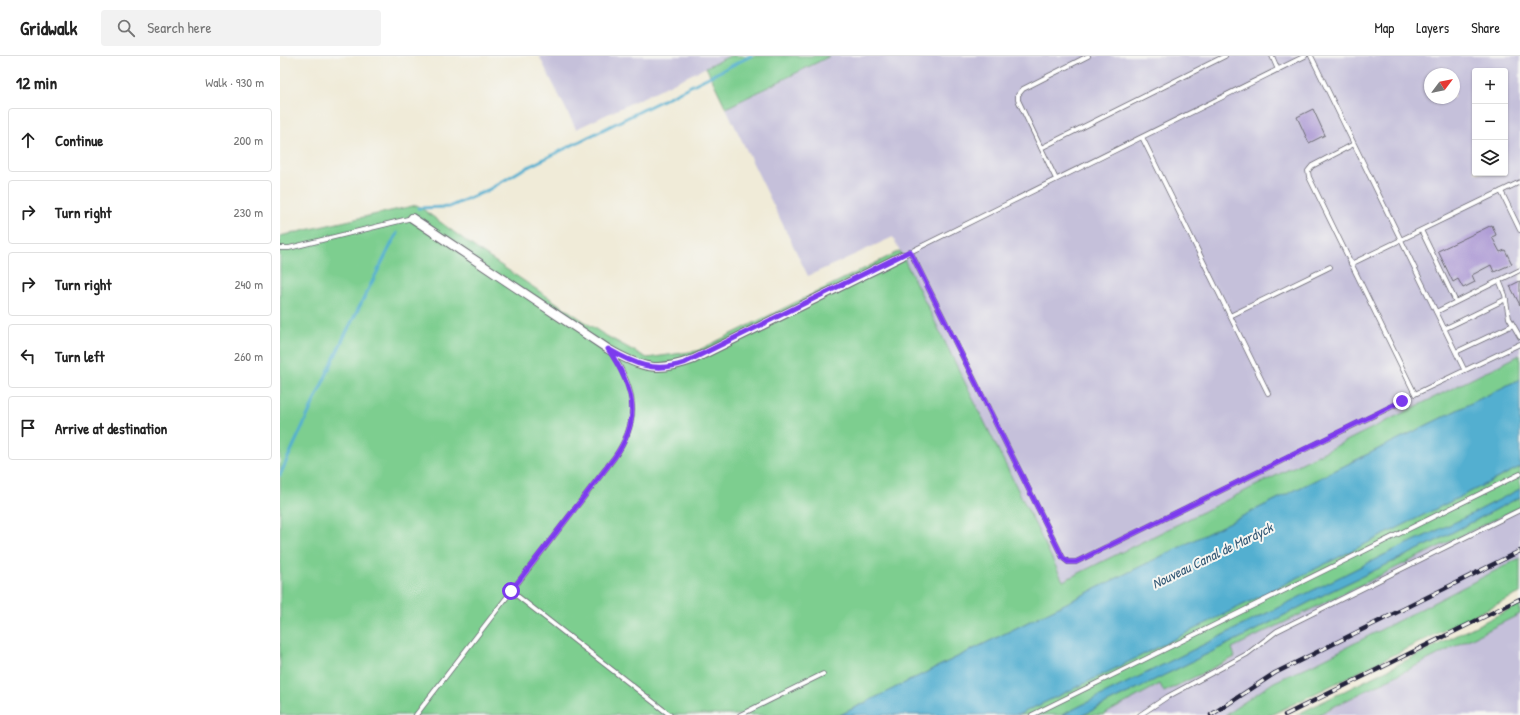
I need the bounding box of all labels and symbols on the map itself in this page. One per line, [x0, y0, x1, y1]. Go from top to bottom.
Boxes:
north arrow [1424, 68, 1460, 104]
route end [1393, 392, 1411, 410]
water label: Nouveau Canal de Mardyck [1148, 517, 1277, 593]
route start [502, 582, 520, 600]

